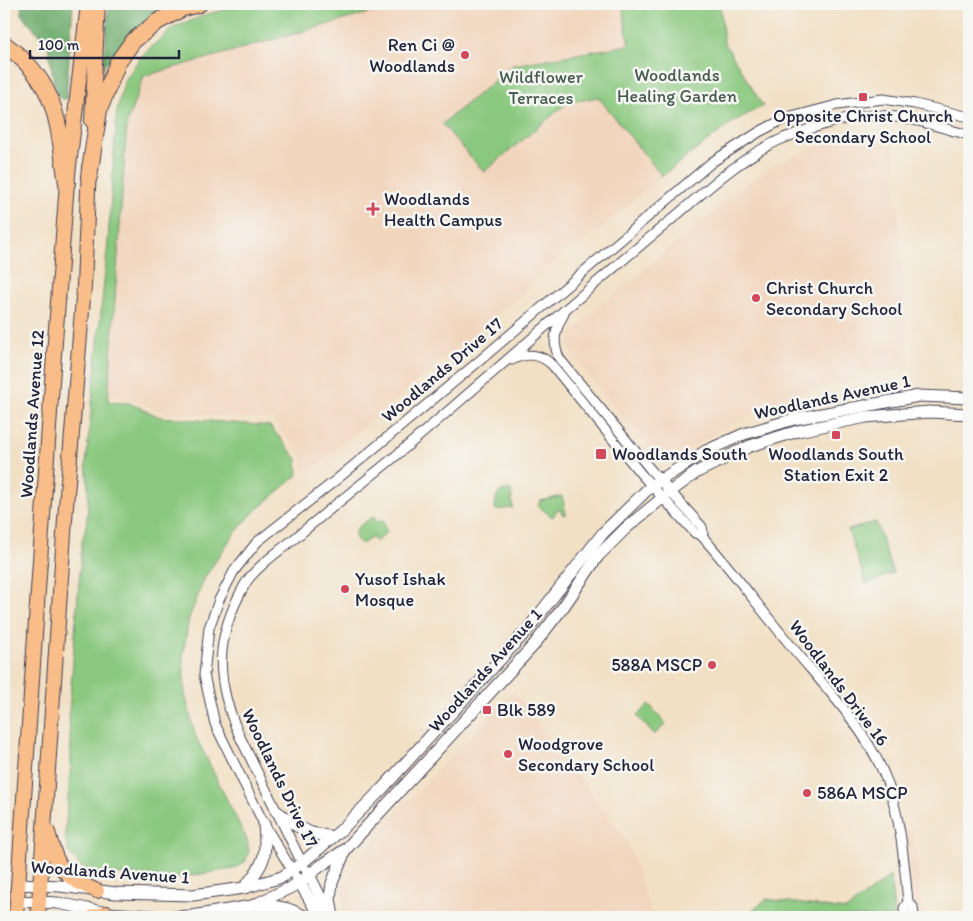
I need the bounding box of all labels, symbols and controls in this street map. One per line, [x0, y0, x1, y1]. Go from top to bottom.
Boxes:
scale bar [30, 28, 179, 60]
place label: Ren Ci @ Woodlands [369, 34, 455, 77]
text: 100 m [38, 36, 80, 54]
marker: Ren Ci @ Woodlands [459, 49, 471, 61]
park label: Woodlands Healing Garden [617, 64, 737, 107]
park label: Wildflower Terraces [499, 66, 584, 109]
marker: Opposite Christ Church Secondary School [857, 91, 869, 103]
place label: Opposite Christ Church Secondary School [773, 105, 953, 148]
place label: Woodlands Health Campus [384, 188, 502, 231]
marker: Woodlands Health Campus [366, 202, 380, 216]
place label: Christ Church Secondary School [766, 277, 902, 320]
marker: Christ Church Secondary School [750, 292, 762, 304]
street label: Woodlands Drive 17 [377, 313, 507, 427]
street label: Woodlands Avenue 12 [15, 329, 49, 499]
street label: Woodlands Avenue 1 [752, 370, 912, 424]
marker: Woodlands South Station Exit 2 [830, 429, 842, 441]
place label: Woodlands South [612, 443, 748, 465]
place label: Woodlands South Station Exit 2 [768, 443, 904, 486]
marker: Woodlands South [594, 447, 608, 461]
place label: Yusof Ishak Mosque [355, 568, 446, 611]
marker: Yusof Ishak Mosque [339, 583, 351, 595]
street label: Woodlands Avenue 1 [424, 603, 546, 737]
street label: Woodlands Drive 16 [784, 616, 894, 750]
place label: 588A MSCP [611, 654, 702, 676]
marker: 588A MSCP [706, 659, 718, 671]
place label: Blk 589 [497, 699, 556, 721]
marker: Blk 589 [481, 704, 493, 716]
street label: Woodlands Drive 17 [237, 705, 323, 851]
place label: Woodgrove Secondary School [518, 733, 654, 776]
marker: Woodgrove Secondary School [502, 748, 514, 760]
place label: 586A MSCP [817, 782, 908, 804]
marker: 586A MSCP [801, 787, 813, 799]
street label: Woodlands Avenue 1 [30, 855, 190, 889]

